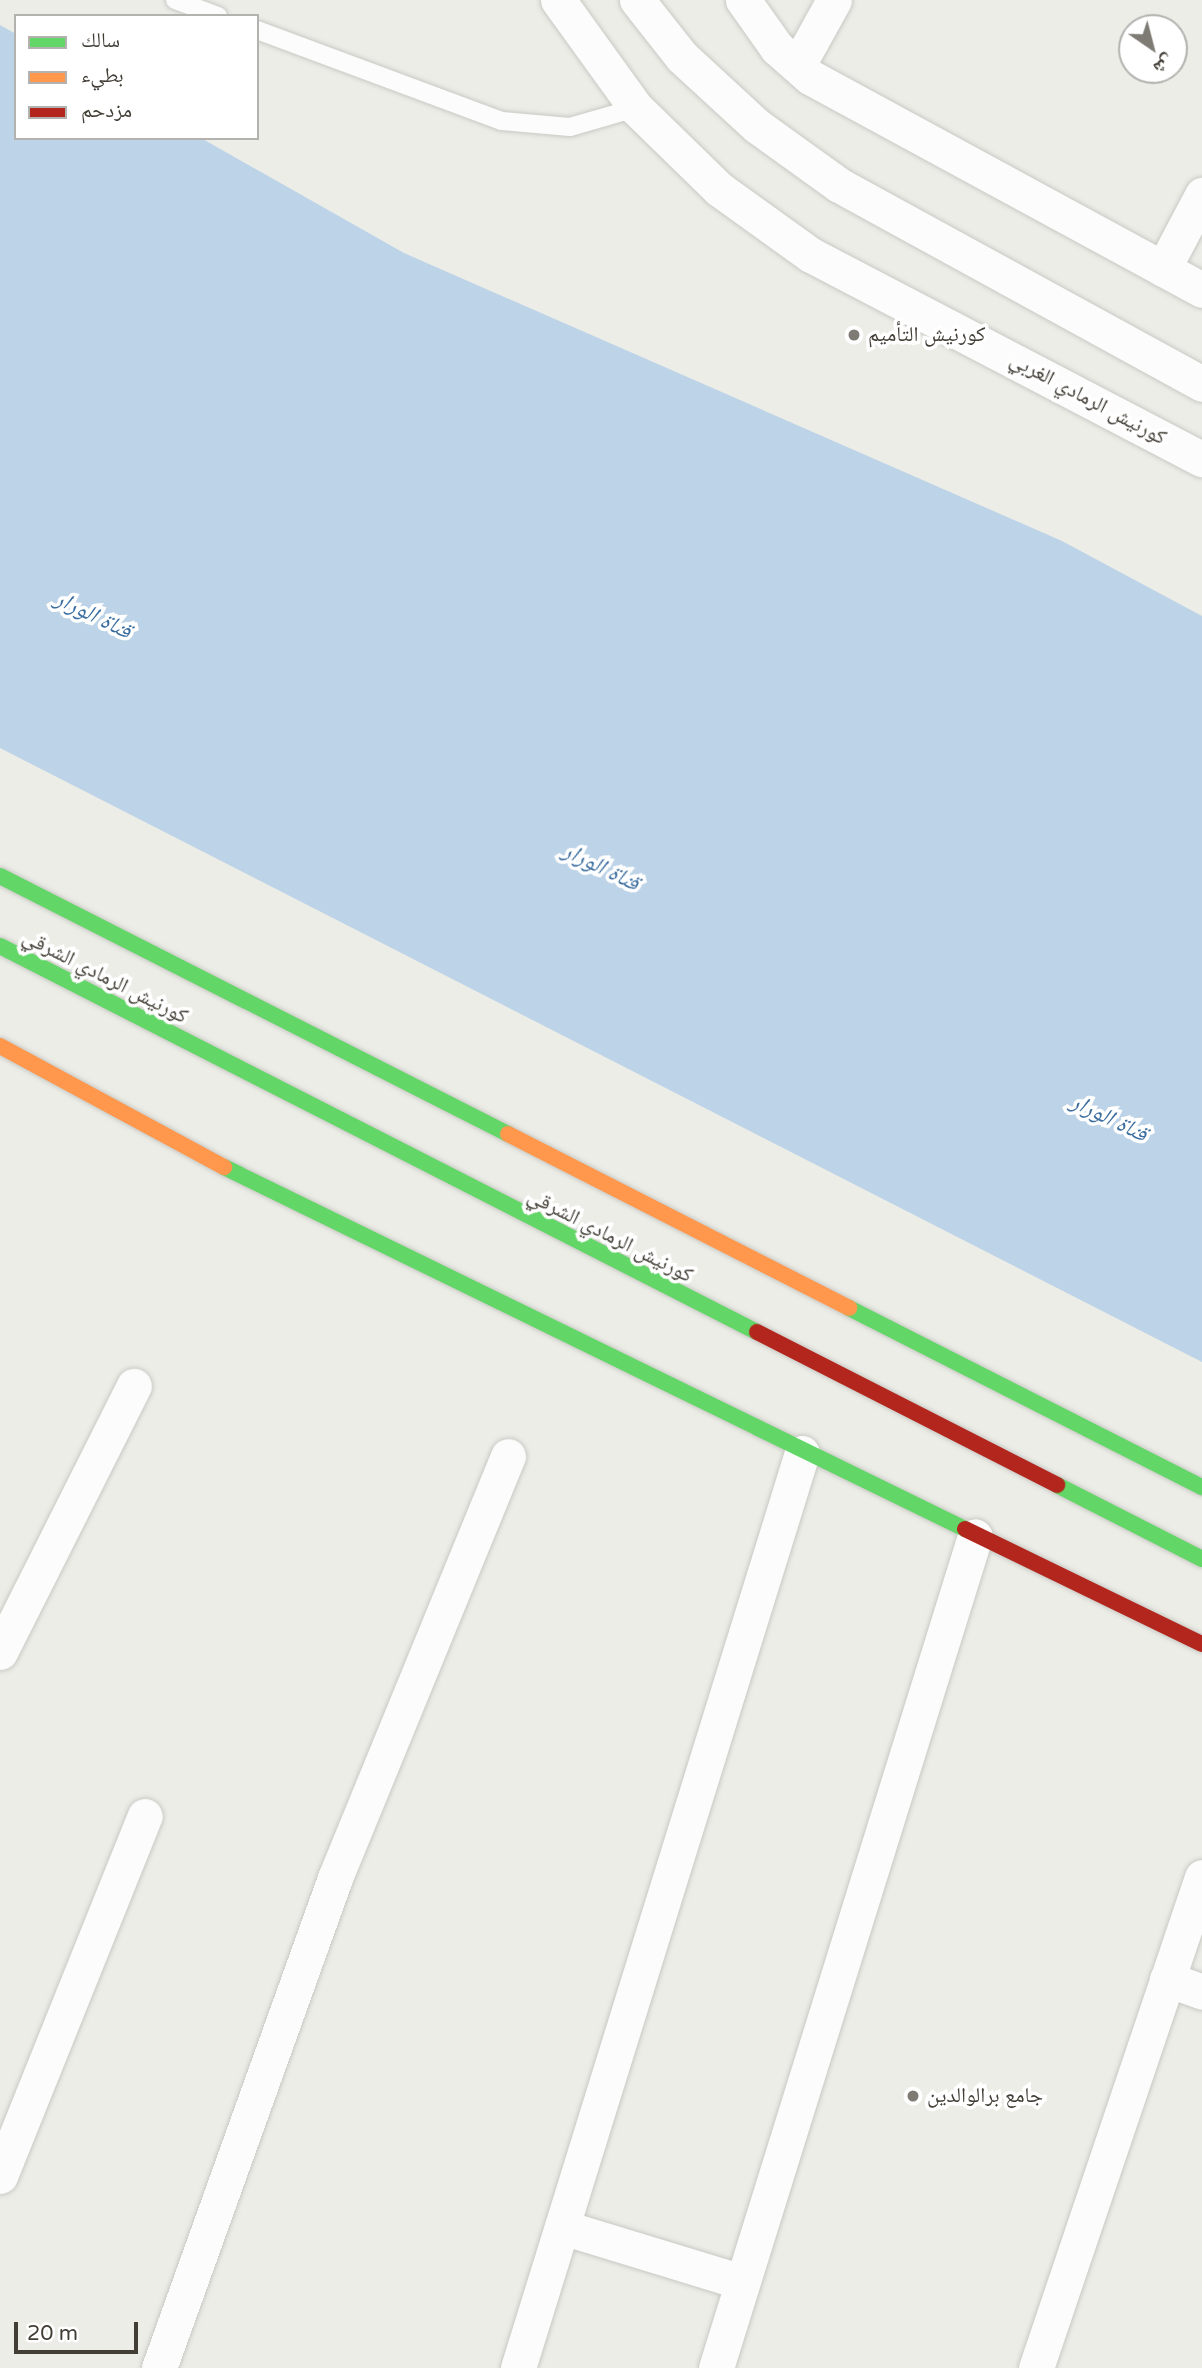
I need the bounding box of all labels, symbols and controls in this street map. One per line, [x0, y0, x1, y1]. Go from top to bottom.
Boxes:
legend [14, 14, 259, 140]
north arrow [1118, 14, 1188, 84]
text: سالك [81, 28, 120, 53]
text: ش [1149, 50, 1178, 79]
text: بطيء [81, 63, 124, 88]
text: مزدحم [81, 98, 132, 123]
place label: كورنيش التأميم [868, 322, 985, 348]
marker: كورنيش التأميم [846, 327, 862, 343]
street label: كورنيش الرمادي الغربي [1005, 347, 1171, 451]
water label: قناة الورار [50, 585, 136, 645]
water label: قناة الورار [558, 837, 644, 897]
street label: كورنيش الرمادي الشرقي [18, 924, 192, 1030]
water label: قناة الورار [1066, 1088, 1152, 1148]
street label: كورنيش الرمادي الشرقي [523, 1183, 697, 1289]
place label: جامع برالوالدين [927, 2083, 1043, 2109]
marker: جامع برالوالدين [905, 2088, 921, 2104]
scale bar [18, 2308, 142, 2352]
text: 20 m [27, 2321, 78, 2346]

